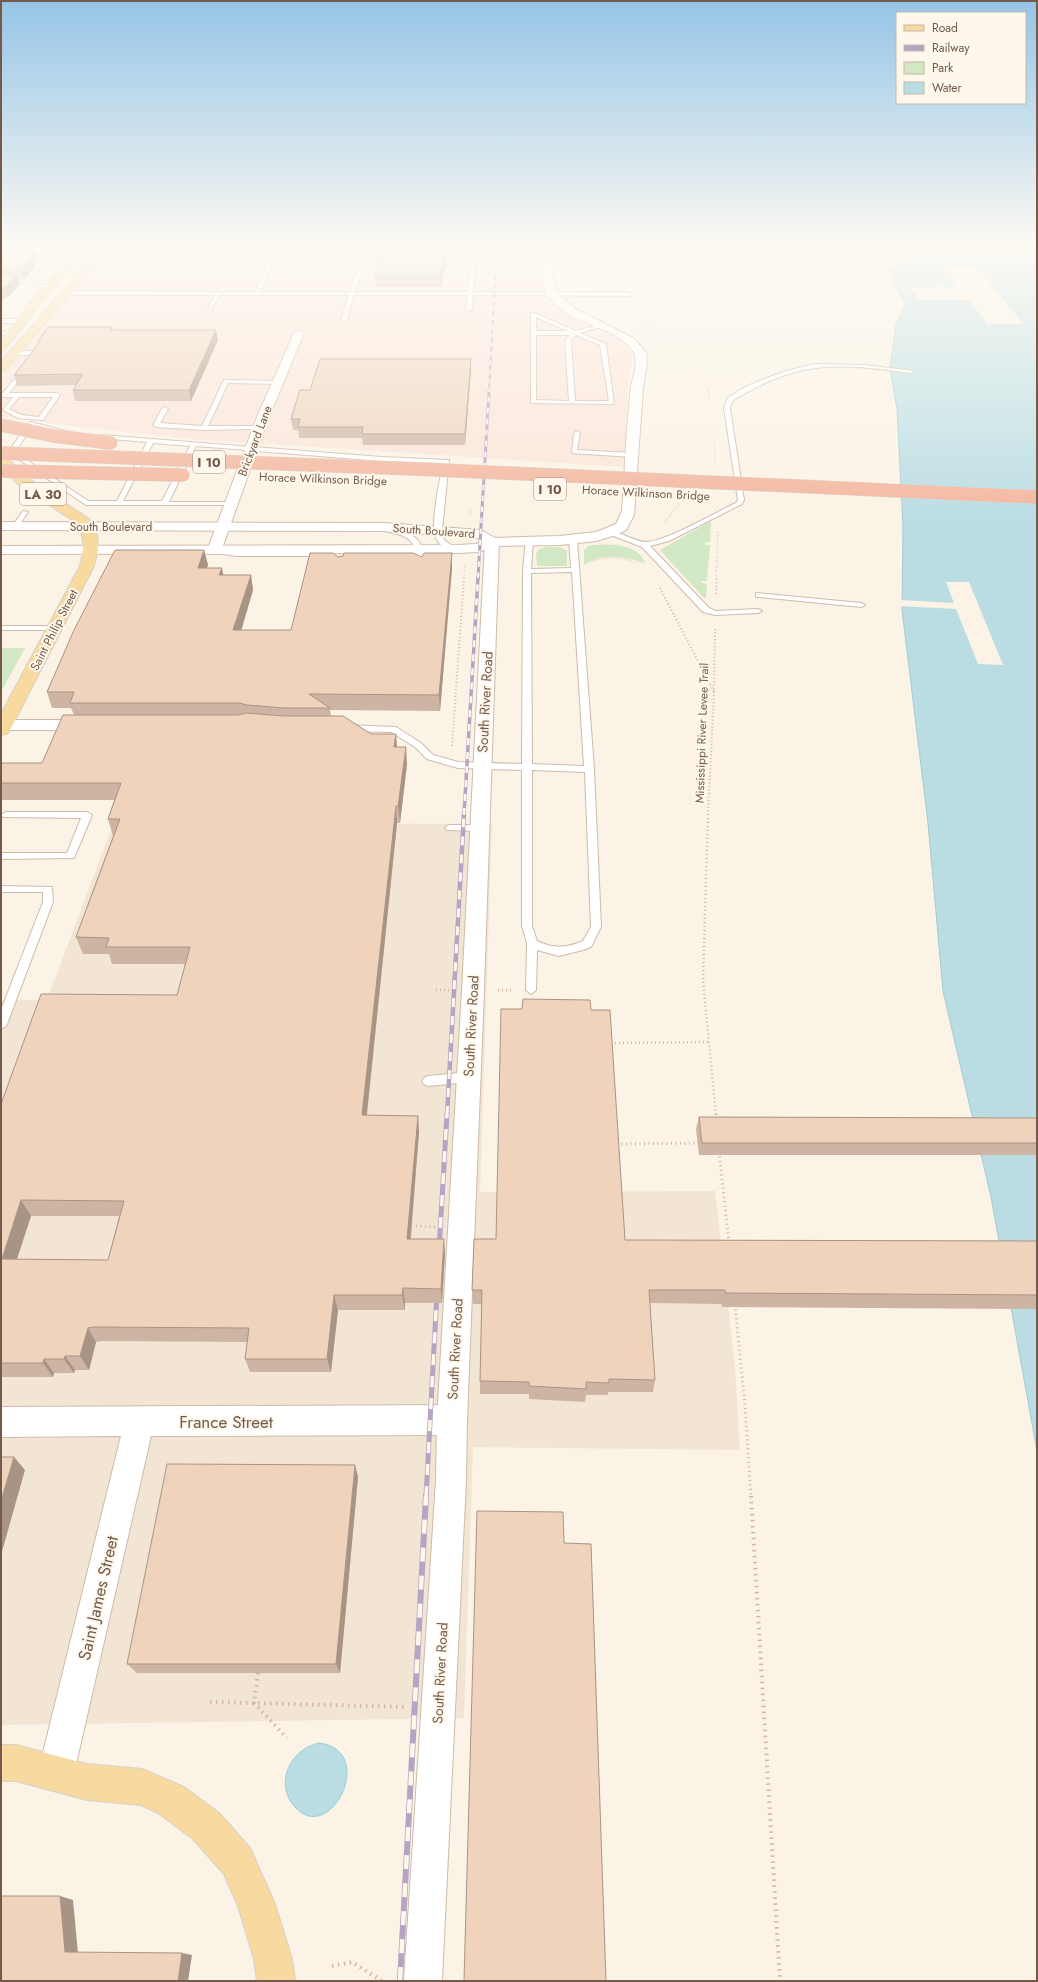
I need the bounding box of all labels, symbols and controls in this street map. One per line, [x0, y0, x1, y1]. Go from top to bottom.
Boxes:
legend [896, 12, 1026, 104]
text: Road [932, 19, 958, 37]
text: Railway [932, 39, 970, 57]
text: Park [932, 59, 954, 77]
text: Water [932, 79, 963, 97]
street label: Brickyard Lane [233, 403, 277, 479]
road number: I 10 [193, 451, 225, 473]
street label: Horace Wilkinson Bridge [259, 468, 387, 490]
road number: I 10 [534, 478, 566, 500]
street label: Horace Wilkinson Bridge [582, 481, 710, 505]
road number: LA 30 [20, 483, 66, 505]
street label: South Boulevard [70, 518, 152, 536]
street label: South Boulevard [392, 519, 476, 543]
street label: Saint Philip Street [26, 586, 82, 674]
street label: South River Road [472, 651, 498, 753]
street label: Mississippi River Levee Trail [691, 662, 713, 804]
street label: South River Road [458, 975, 484, 1077]
street label: South River Road [442, 1298, 468, 1400]
street label: France Street [179, 1410, 273, 1434]
street label: Saint James Street [72, 1534, 124, 1662]
street label: South River Road [427, 1622, 453, 1724]

